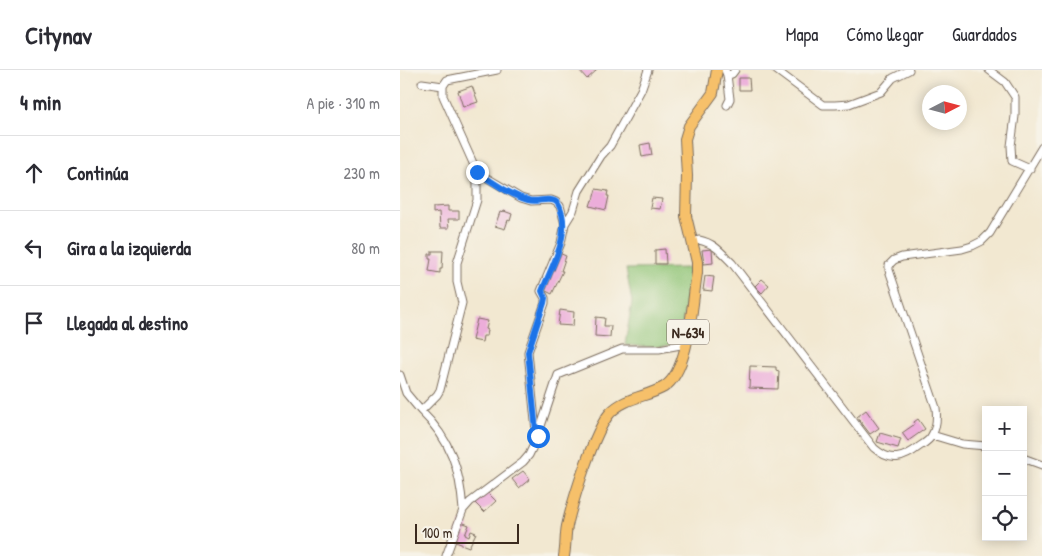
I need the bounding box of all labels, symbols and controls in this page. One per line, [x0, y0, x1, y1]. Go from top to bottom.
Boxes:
text: Citynav [25, 19, 92, 51]
text: Mapa [786, 22, 818, 47]
text: Cómo llegar [846, 22, 924, 47]
text: Guardados [952, 22, 1017, 47]
north arrow [922, 85, 967, 130]
text: 4 min [20, 88, 61, 117]
text: A pie · 310 m [306, 92, 380, 114]
icon: ahead [20, 159, 48, 187]
text: Continúa [67, 160, 128, 186]
route end [466, 161, 489, 184]
text: 230 m [344, 162, 380, 184]
icon: left [20, 234, 48, 262]
text: Gira a la izquierda [67, 235, 191, 261]
text: 80 m [351, 237, 380, 259]
icon: arrive [20, 309, 48, 337]
text: Llegada al destino [67, 310, 188, 336]
road number: N-634 [667, 320, 709, 344]
map controls [982, 406, 1027, 541]
button: + [982, 406, 1027, 451]
route start [527, 425, 550, 448]
button: − [982, 451, 1027, 496]
button: locate [982, 496, 1027, 541]
scale bar [415, 521, 519, 544]
text: 100 m [422, 523, 452, 542]

